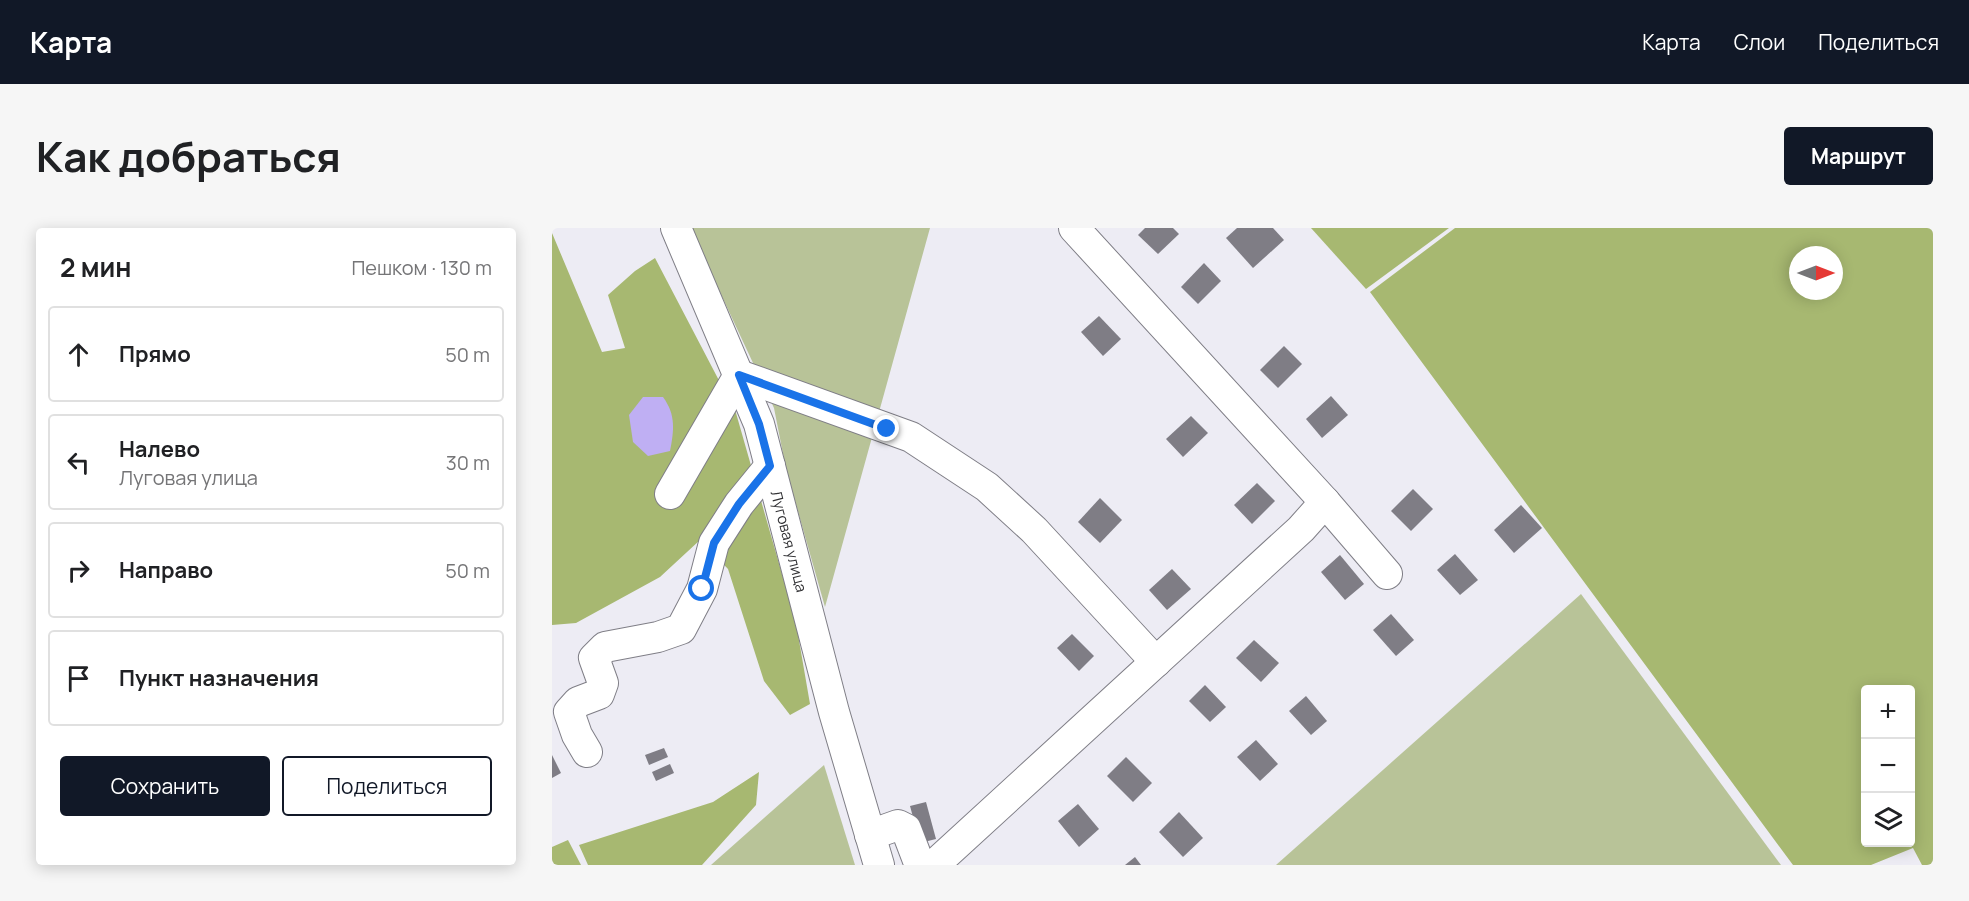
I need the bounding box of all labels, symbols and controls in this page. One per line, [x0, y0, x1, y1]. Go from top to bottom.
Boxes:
text: Карта [30, 23, 112, 61]
text: Карта [1642, 28, 1701, 56]
text: Слои [1734, 28, 1785, 56]
text: Поделиться [1818, 28, 1939, 56]
text: Как добраться [36, 127, 341, 185]
button: Маршрут [1784, 127, 1933, 185]
north arrow [1789, 246, 1843, 300]
text: 2 мин [60, 249, 132, 285]
text: Пешком · 130 m [351, 254, 492, 281]
icon: ahead [62, 338, 95, 371]
text: Прямо [119, 339, 191, 369]
text: 50 m [445, 341, 490, 368]
route end [873, 415, 899, 441]
text: Налево [119, 434, 200, 464]
icon: left [62, 446, 95, 479]
text: 30 m [446, 449, 490, 476]
text: Луговая улица [119, 464, 258, 491]
street label: Луговая улица [766, 488, 813, 594]
icon: right [62, 554, 95, 587]
text: Направо [119, 555, 213, 585]
text: 50 m [445, 557, 490, 584]
route start [688, 575, 714, 601]
icon: arrive [62, 662, 95, 695]
text: Пункт назначения [119, 663, 319, 693]
map controls [1861, 685, 1915, 847]
button: + [1861, 685, 1915, 739]
button: − [1861, 739, 1915, 793]
button: Сохранить [60, 756, 270, 816]
button: Поделиться [282, 756, 492, 816]
button: layers [1861, 793, 1915, 847]

